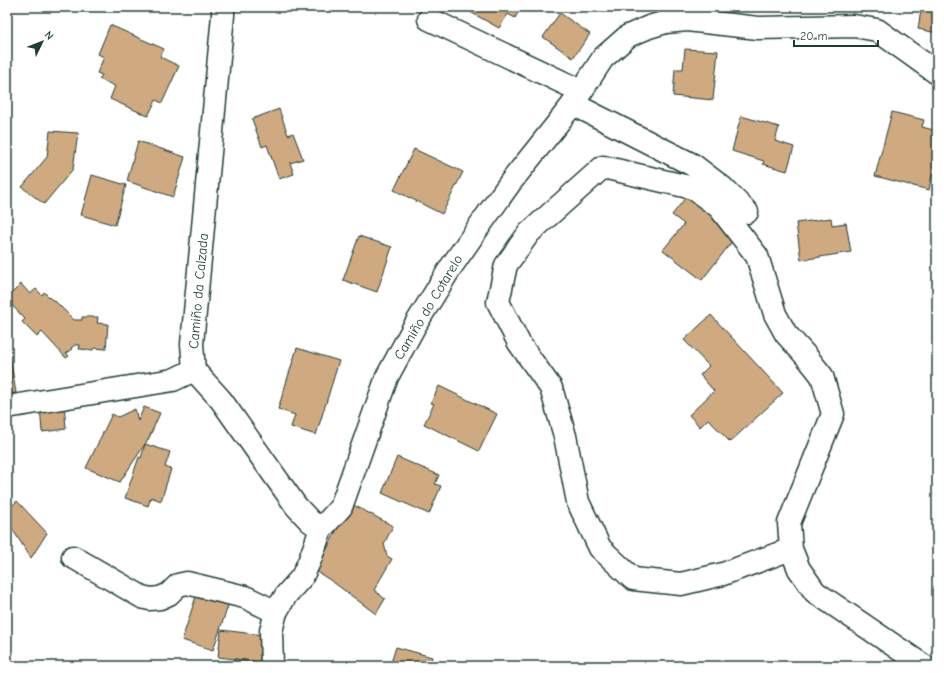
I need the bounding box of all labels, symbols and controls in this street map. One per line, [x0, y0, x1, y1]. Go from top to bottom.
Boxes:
north arrow [22, 22, 62, 62]
scale bar [794, 22, 878, 48]
text: N [42, 28, 56, 43]
text: 20 m [800, 29, 828, 43]
street label: Camiño da Calzada [185, 232, 212, 350]
street label: Camiño do Cotarelo [390, 252, 466, 363]

